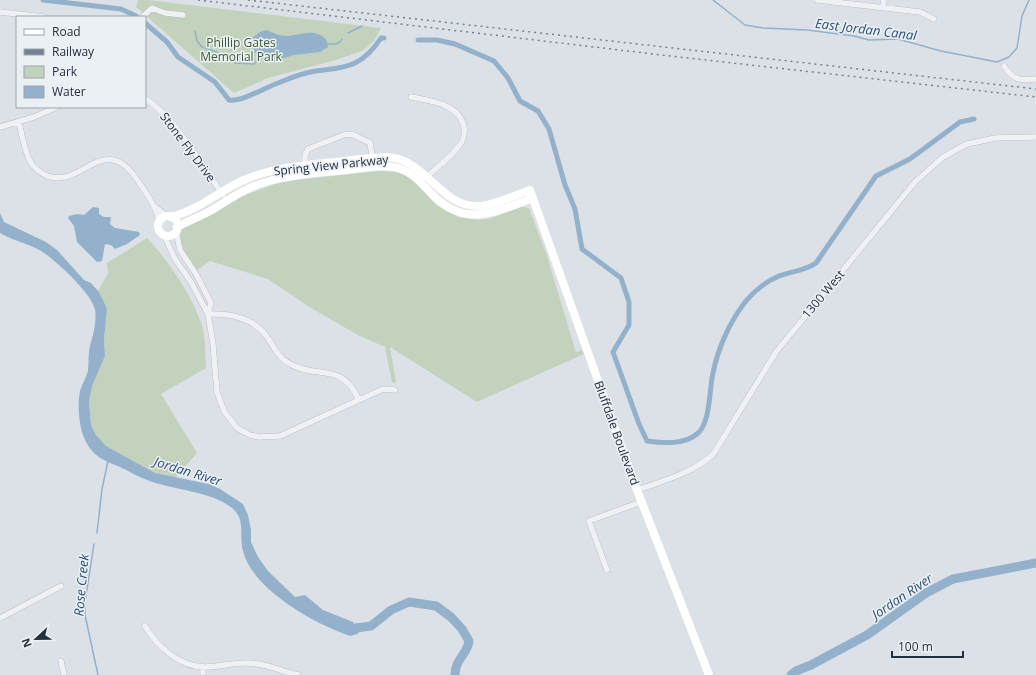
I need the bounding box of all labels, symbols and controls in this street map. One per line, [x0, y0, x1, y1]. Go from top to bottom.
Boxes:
water label: East Jordan Canal [814, 14, 918, 44]
legend [16, 16, 146, 108]
text: Road [52, 23, 81, 40]
park label: Phillip Gates Memorial Park [200, 34, 283, 65]
text: Railway [52, 43, 95, 60]
text: Park [52, 63, 78, 80]
text: Water [52, 83, 86, 100]
street label: Stone Fly Drive [156, 109, 220, 185]
street label: Spring View Parkway [273, 150, 390, 179]
street label: 1300 West [798, 266, 848, 322]
street label: Bluffdale Boulevard [590, 378, 644, 488]
water label: Jordan River [149, 451, 225, 490]
water label: Rose Creek [69, 553, 93, 617]
water label: Jordan River [865, 568, 937, 625]
north arrow [16, 619, 56, 659]
scale bar [892, 633, 963, 659]
text: N [18, 636, 35, 650]
text: 100 m [898, 638, 933, 655]

